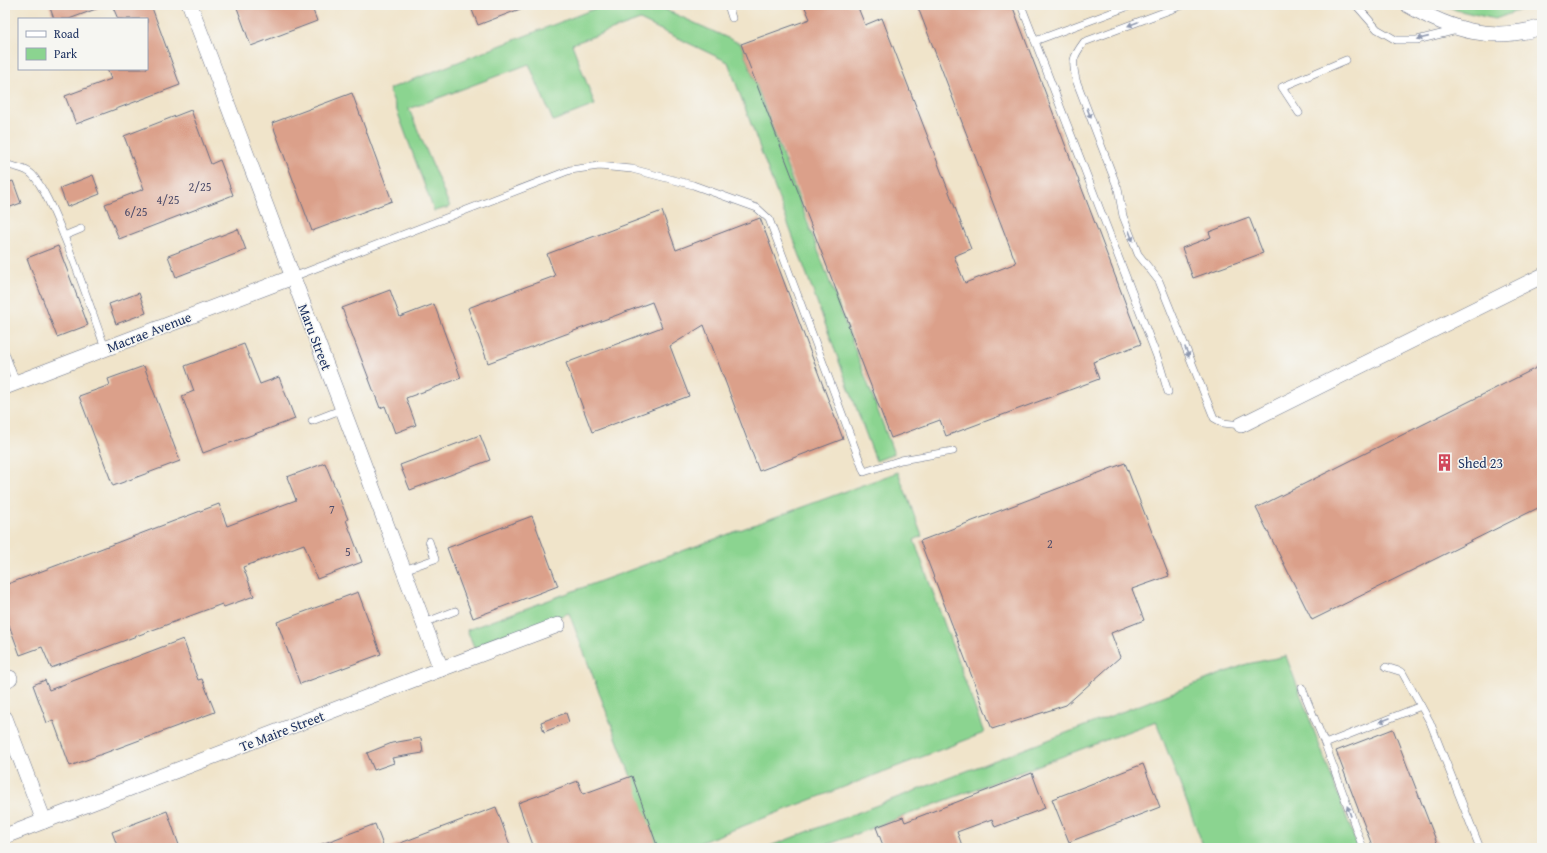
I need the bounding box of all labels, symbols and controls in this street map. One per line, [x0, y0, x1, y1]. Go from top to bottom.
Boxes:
legend [18, 18, 148, 70]
one-way arrow [1127, 21, 1139, 27]
text: Road [54, 25, 80, 42]
one-way arrow [1417, 36, 1429, 42]
text: Park [54, 45, 78, 62]
one-way arrow [1086, 108, 1092, 120]
house number: 2/25 [189, 178, 212, 195]
house number: 4/25 [157, 191, 180, 208]
house number: 6/25 [125, 203, 148, 220]
one-way arrow [1128, 230, 1134, 242]
street label: Maru Street [293, 301, 337, 373]
street label: Macrae Avenue [104, 307, 195, 357]
one-way arrow [1185, 346, 1191, 358]
building icon: Shed 23 [1435, 453, 1455, 473]
place label: Shed 23 [1458, 453, 1503, 473]
house number: 7 [329, 501, 335, 518]
house number: 2 [1047, 535, 1053, 552]
house number: 5 [345, 543, 351, 560]
street label: Te Maire Street [237, 706, 327, 756]
one-way arrow [1378, 717, 1390, 723]
one-way arrow [1346, 805, 1352, 817]

